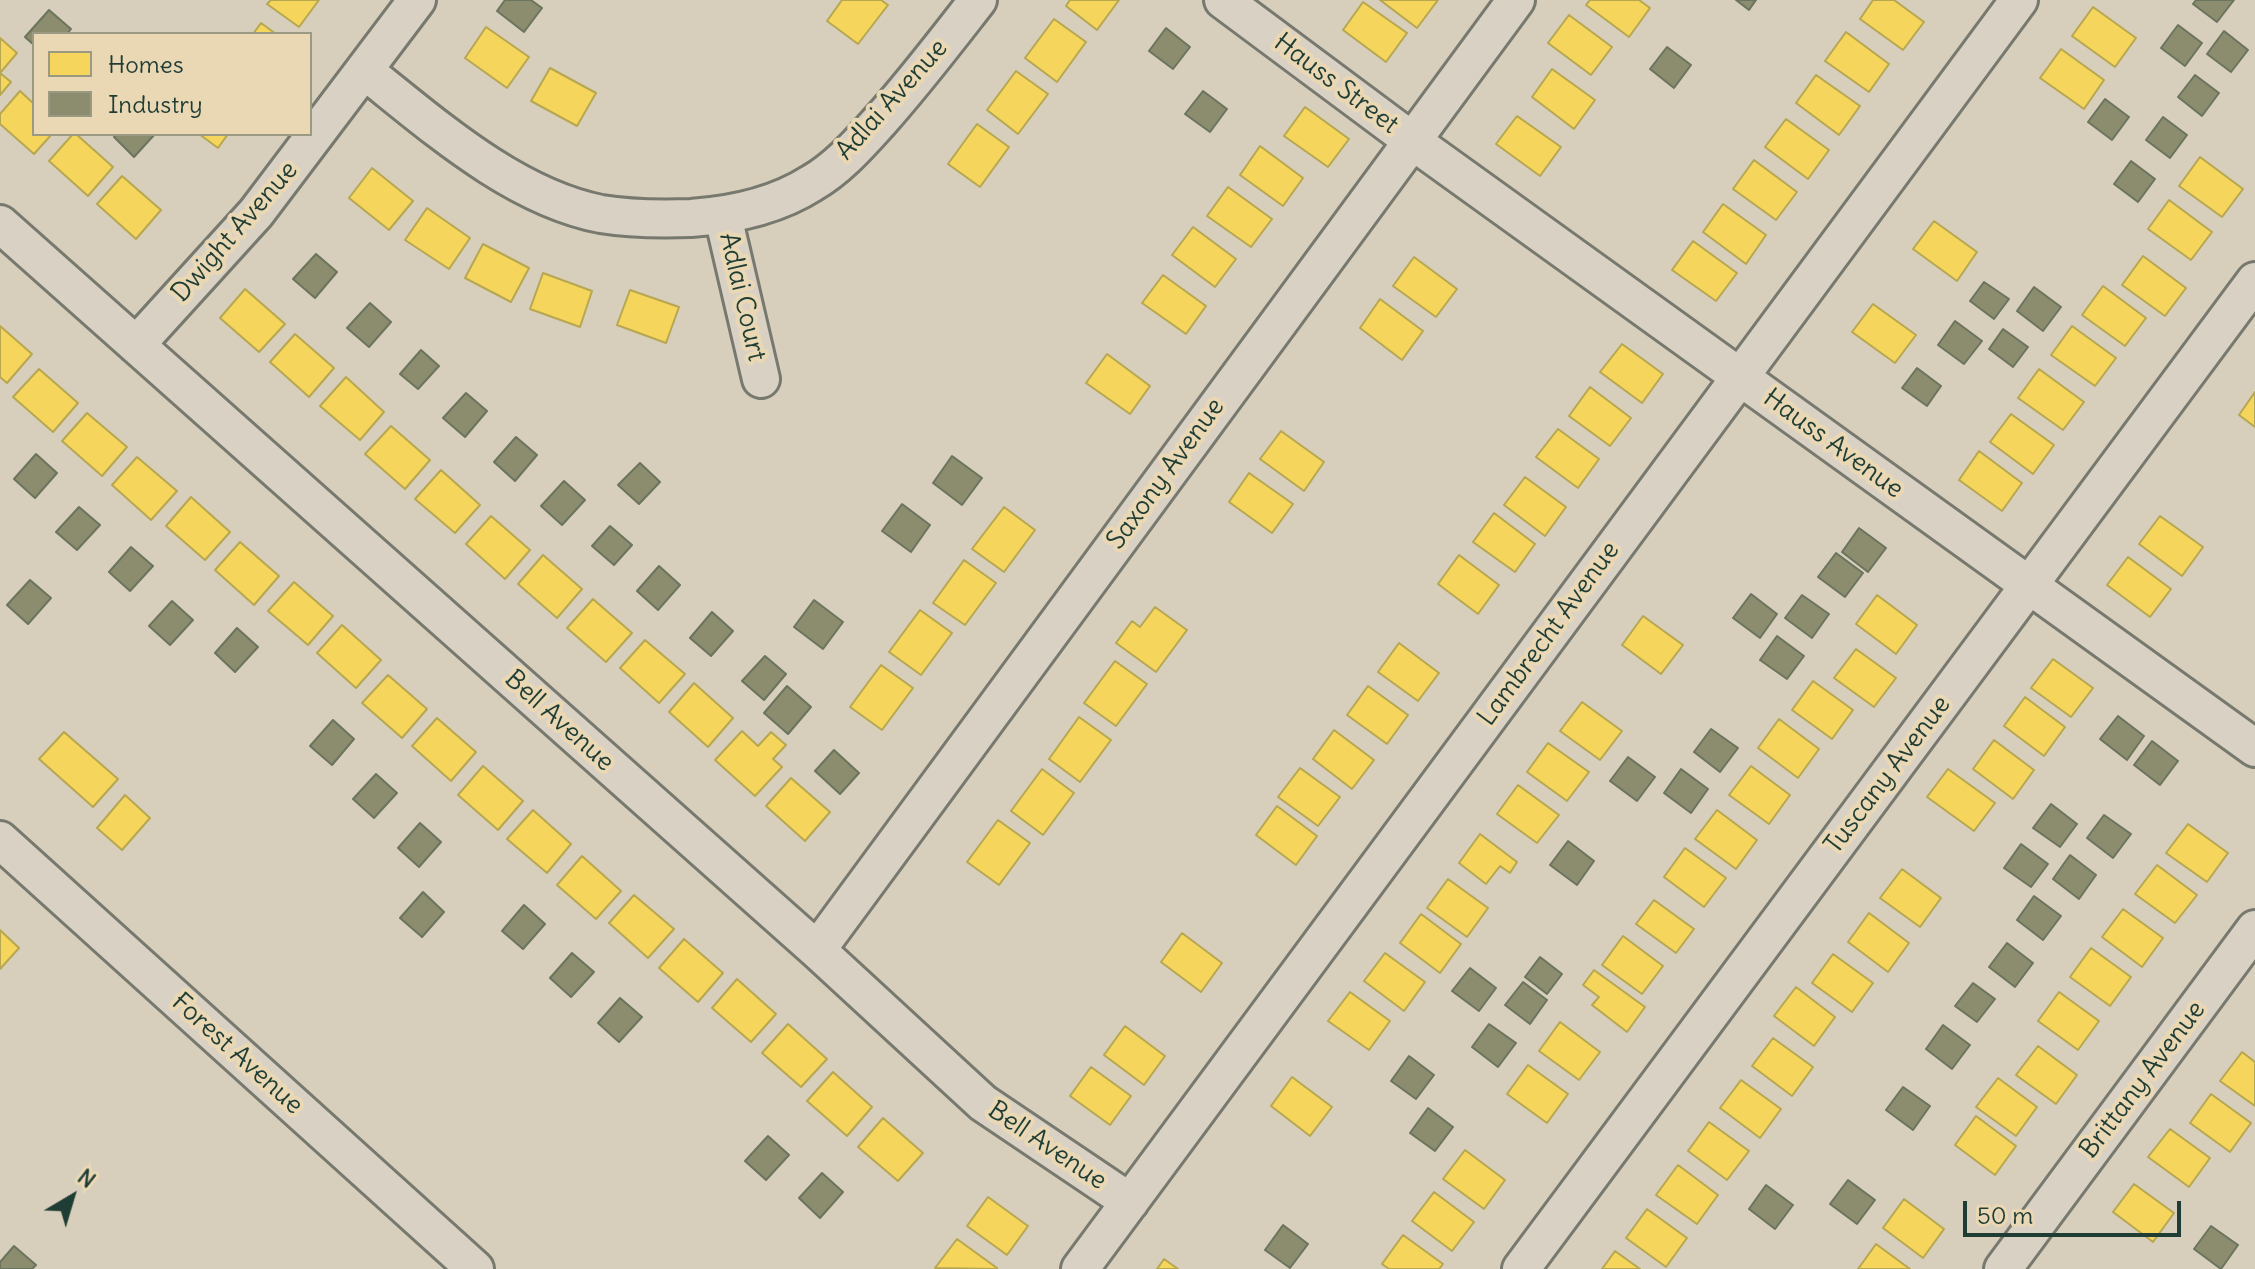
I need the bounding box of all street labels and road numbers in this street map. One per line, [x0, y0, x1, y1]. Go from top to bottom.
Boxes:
street label: Hauss Street [1268, 27, 1404, 141]
street label: Adlai Avenue [830, 33, 954, 167]
street label: Dwight Avenue [165, 155, 305, 309]
street label: Adlai Court [712, 230, 772, 364]
street label: Hauss Avenue [1757, 383, 1909, 505]
street label: Saxony Avenue [1101, 392, 1231, 556]
street label: Lambrecht Avenue [1472, 536, 1626, 732]
street label: Bell Avenue [498, 664, 620, 778]
street label: Tuscany Avenue [1818, 690, 1958, 860]
street label: Forest Avenue [165, 987, 309, 1121]
street label: Brittany Avenue [2074, 995, 2212, 1165]
street label: Bell Avenue [982, 1095, 1112, 1197]

